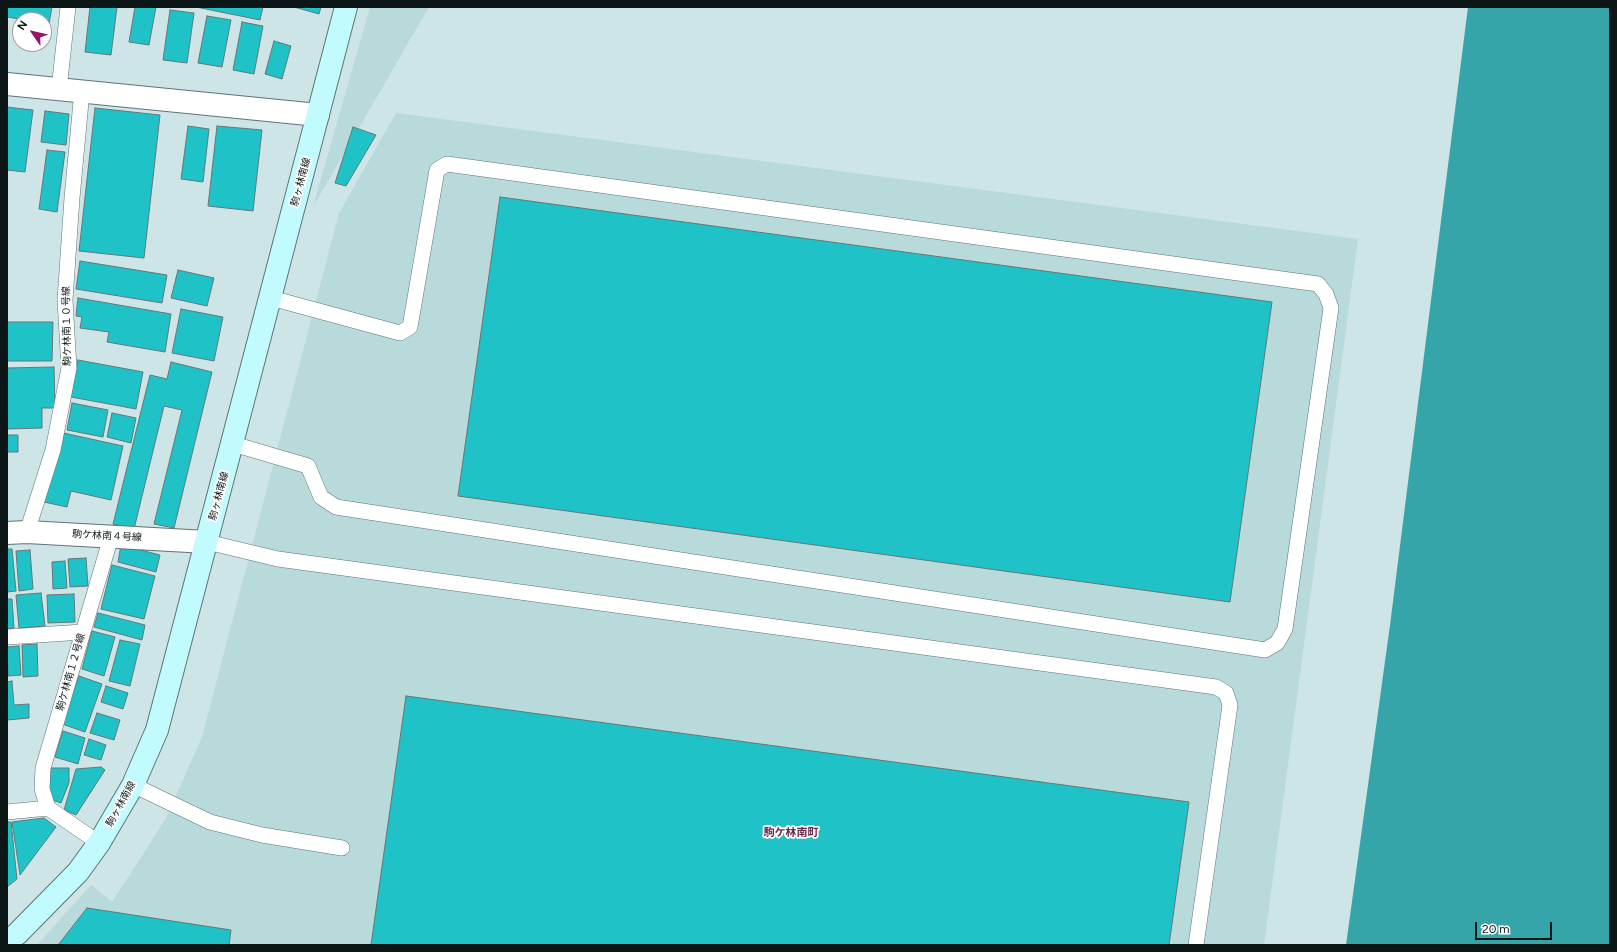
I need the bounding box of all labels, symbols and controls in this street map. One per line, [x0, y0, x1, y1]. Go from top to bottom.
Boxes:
north arrow [12, 12, 52, 52]
text: N [15, 18, 30, 33]
street label: 駒ヶ林南線 [289, 156, 313, 208]
street label: 駒ケ林南１０号線 [60, 286, 74, 366]
street label: 駒ヶ林南線 [207, 470, 231, 522]
street label: 駒ケ林南４号線 [72, 528, 142, 544]
street label: 駒ケ林南１２号線 [54, 632, 88, 712]
street label: 駒ヶ林南線 [104, 779, 138, 829]
district label: 駒ケ林南町 [764, 826, 818, 840]
scale bar [1477, 914, 1554, 940]
text: 20 m [1482, 922, 1510, 936]

